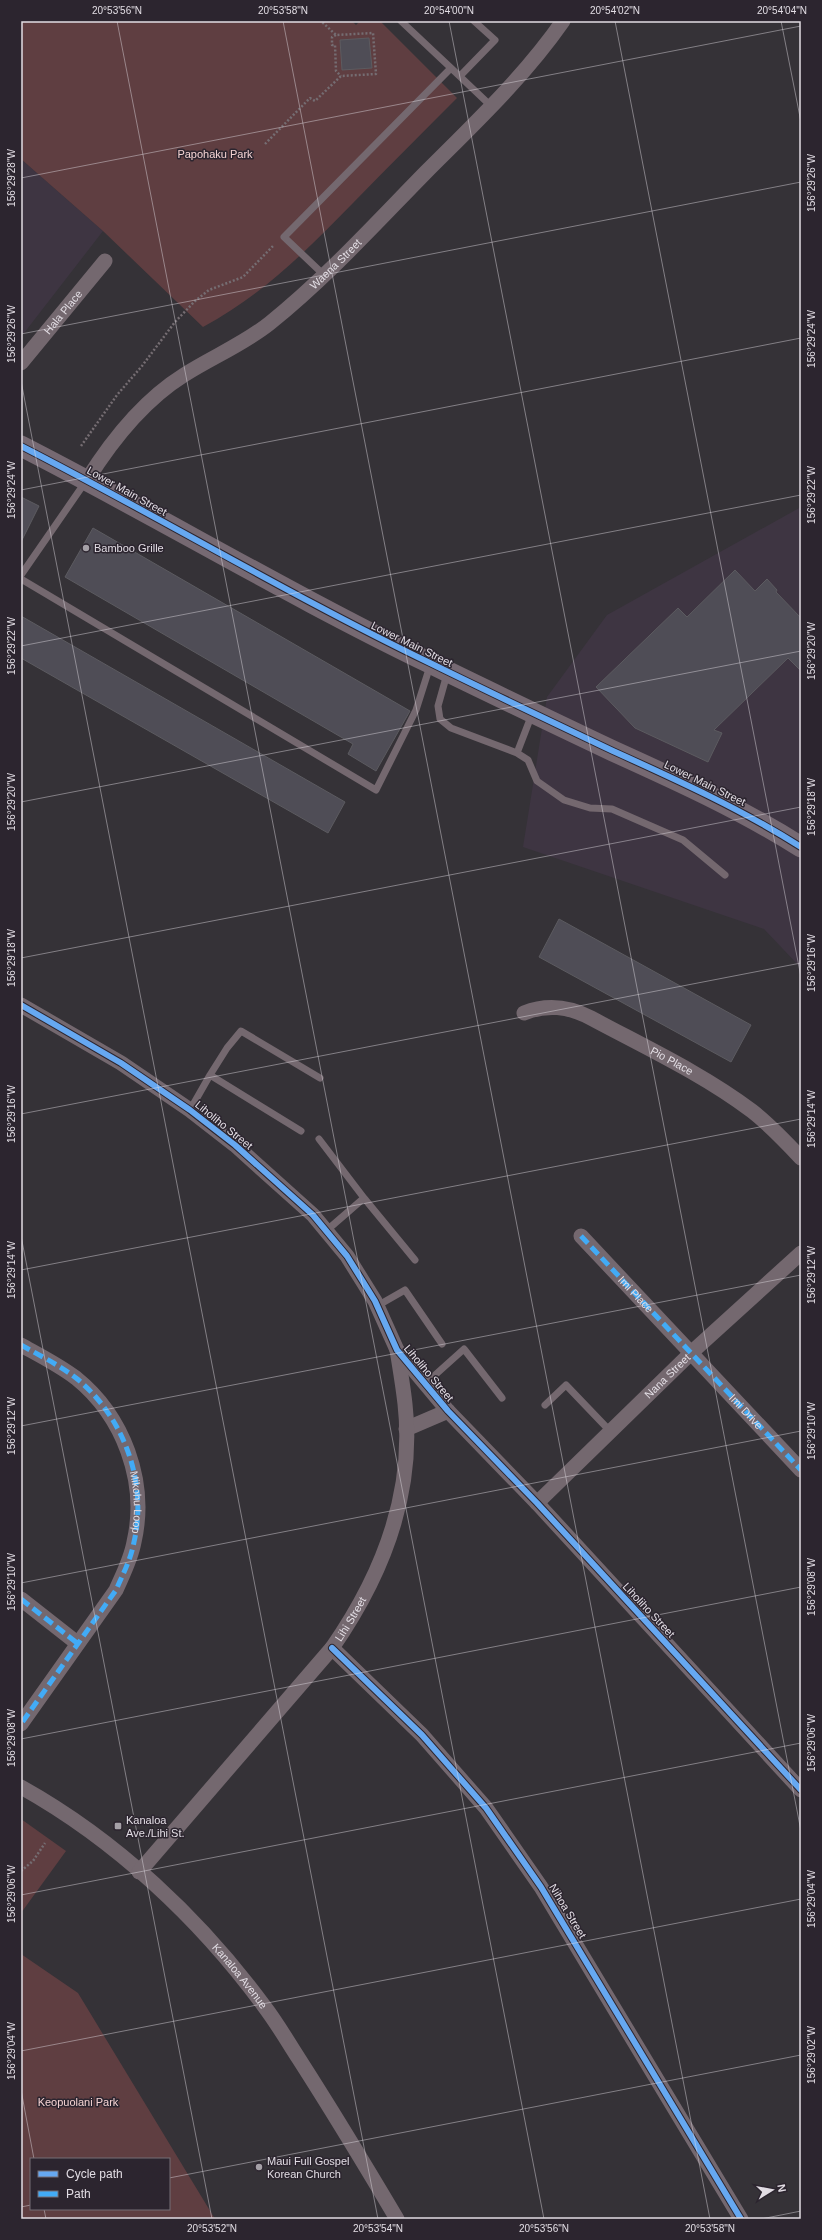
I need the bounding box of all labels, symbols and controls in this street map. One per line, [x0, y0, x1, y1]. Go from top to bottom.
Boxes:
text: 20°53'56"N [92, 5, 142, 16]
text: 20°53'58"N [258, 5, 308, 16]
text: 20°54'00"N [424, 5, 474, 16]
text: 20°54'02"N [590, 5, 640, 16]
text: 20°54'04"N [757, 5, 807, 16]
park label: Papohaku Park [177, 148, 253, 160]
text: 156°29'28"W [6, 149, 17, 207]
text: 156°29'26"W [806, 154, 817, 212]
street label: Waena Street [307, 236, 364, 292]
street label: Hala Place [41, 288, 85, 336]
text: 156°29'26"W [6, 305, 17, 363]
text: 156°29'24"W [806, 310, 817, 368]
text: 156°29'24"W [6, 461, 17, 519]
street label: Lower Main Street [85, 464, 169, 518]
text: 156°29'22"W [806, 466, 817, 524]
place label: Bamboo Grille [94, 542, 164, 554]
marker: Bamboo Grille [81, 543, 91, 553]
text: 156°29'22"W [6, 617, 17, 675]
street label: Lower Main Street [369, 619, 455, 669]
text: 156°29'20"W [806, 622, 817, 680]
street label: Lower Main Street [662, 758, 748, 808]
text: 156°29'20"W [6, 773, 17, 831]
text: 156°29'18"W [806, 778, 817, 836]
text: 156°29'18"W [6, 929, 17, 987]
text: 156°29'16"W [806, 934, 817, 992]
street label: Pio Place [649, 1044, 695, 1077]
text: 156°29'16"W [6, 1085, 17, 1143]
text: 156°29'14"W [806, 1090, 817, 1148]
street label: Liholiho Street [193, 1098, 255, 1152]
text: 156°29'14"W [6, 1241, 17, 1299]
text: 156°29'12"W [806, 1246, 817, 1304]
street label: Imi Place [616, 1274, 656, 1315]
street label: Liholiho Street [402, 1342, 456, 1404]
street label: Nana Street [642, 1351, 693, 1401]
street label: Imi Drive [727, 1392, 765, 1432]
text: 156°29'12"W [6, 1397, 17, 1455]
text: 156°29'10"W [806, 1402, 817, 1460]
street label: Mikohu Loop [128, 1470, 144, 1534]
text: 156°29'10"W [6, 1553, 17, 1611]
text: 156°29'08"W [806, 1558, 817, 1616]
street label: Liholiho Street [621, 1580, 677, 1640]
street label: Lihi Street [332, 1595, 368, 1643]
text: 156°29'08"W [6, 1709, 17, 1767]
text: 156°29'06"W [806, 1714, 817, 1772]
place label: Kanaloa Ave./Lihi St. [126, 1814, 185, 1839]
marker: Kanaloa Ave./Lihi St. [113, 1821, 123, 1831]
text: 156°29'06"W [6, 1865, 17, 1923]
text: 156°29'04"W [806, 1870, 817, 1928]
street label: Nihoa Street [547, 1882, 589, 1940]
street label: Kanaloa Avenue [210, 1941, 270, 2011]
text: 156°29'04"W [6, 2022, 17, 2080]
text: 156°29'02"W [806, 2026, 817, 2084]
park label: Keopuolani Park [38, 2096, 119, 2108]
place label: Maui Full Gospel Korean Church [267, 2155, 350, 2180]
legend [30, 2158, 170, 2210]
marker: Maui Full Gospel Korean Church [254, 2162, 264, 2172]
text: Cycle path [66, 2167, 123, 2181]
north arrow [752, 2170, 792, 2210]
text: N [775, 2183, 788, 2193]
text: Path [66, 2187, 91, 2201]
text: 20°53'52"N [187, 2223, 237, 2234]
text: 20°53'54"N [353, 2223, 403, 2234]
text: 20°53'56"N [519, 2223, 569, 2234]
text: 20°53'58"N [685, 2223, 735, 2234]

